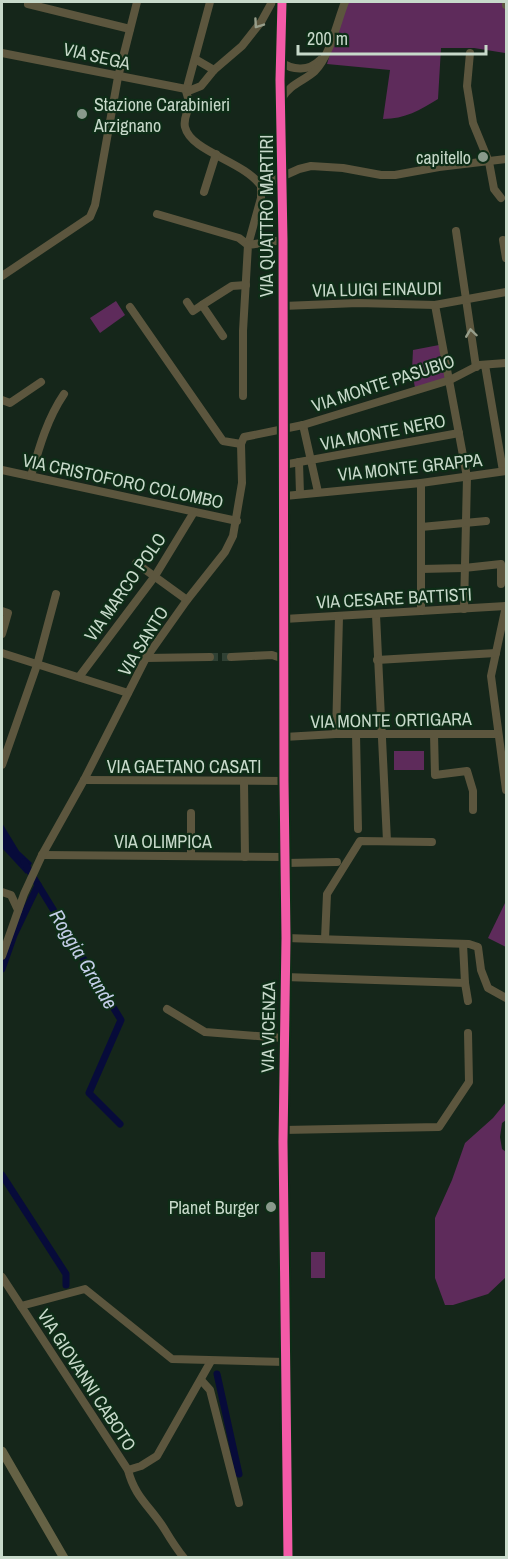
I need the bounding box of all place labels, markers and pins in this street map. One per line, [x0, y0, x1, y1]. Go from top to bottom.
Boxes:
place label: Stazione Carabinieri Arzignano [93, 92, 230, 138]
marker: Stazione Carabinieri Arzignano [75, 107, 89, 121]
place label: capitello [416, 145, 471, 170]
marker: capitello [476, 150, 490, 164]
place label: Planet Burger [169, 1195, 259, 1220]
marker: Planet Burger [264, 1200, 278, 1214]

